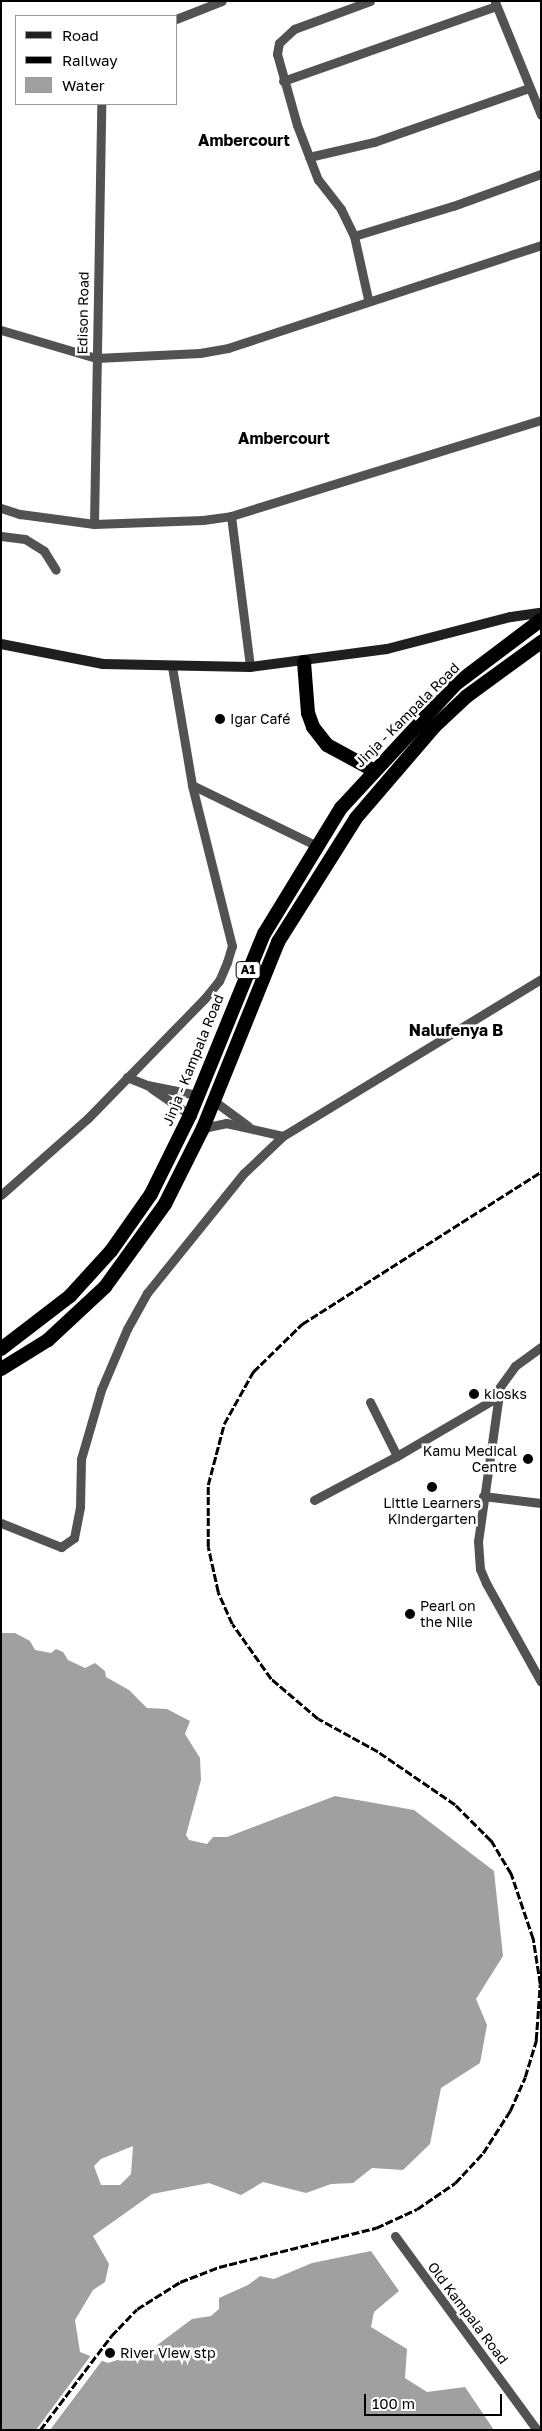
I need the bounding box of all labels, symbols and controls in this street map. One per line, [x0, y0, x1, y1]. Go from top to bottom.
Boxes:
legend [15, 15, 178, 105]
text: Road [62, 26, 99, 44]
text: Railway [62, 51, 118, 69]
text: Water [62, 76, 105, 94]
district label: Ambercourt [198, 130, 290, 150]
street label: Edison Road [74, 271, 92, 355]
district label: Ambercourt [238, 428, 330, 448]
street label: Jinja - Kampala Road [351, 659, 463, 771]
place label: Igar Café [230, 711, 290, 727]
marker: Igar Café [214, 713, 226, 725]
road number: A1 [236, 960, 260, 980]
street label: Jinja - Kampala Road [159, 992, 227, 1128]
district label: Nalufenya B [409, 1020, 503, 1040]
place label: kiosks [484, 1386, 527, 1402]
marker: kiosks [468, 1388, 480, 1400]
place label: Kamu Medical Centre [423, 1443, 517, 1475]
marker: Kamu Medical Centre [521, 1452, 535, 1466]
marker: Little Learners Kindergarten [426, 1481, 438, 1493]
place label: Little Learners Kindergarten [383, 1495, 481, 1528]
place label: Pearl on the Nile [420, 1598, 476, 1630]
marker: Pearl on the Nile [404, 1608, 416, 1620]
street label: Old Kampala Road [424, 2259, 512, 2367]
place label: River View stp [120, 2345, 215, 2361]
marker: River View stp [104, 2347, 116, 2359]
scale bar [367, 2384, 504, 2416]
text: 100 m [372, 2394, 415, 2412]

